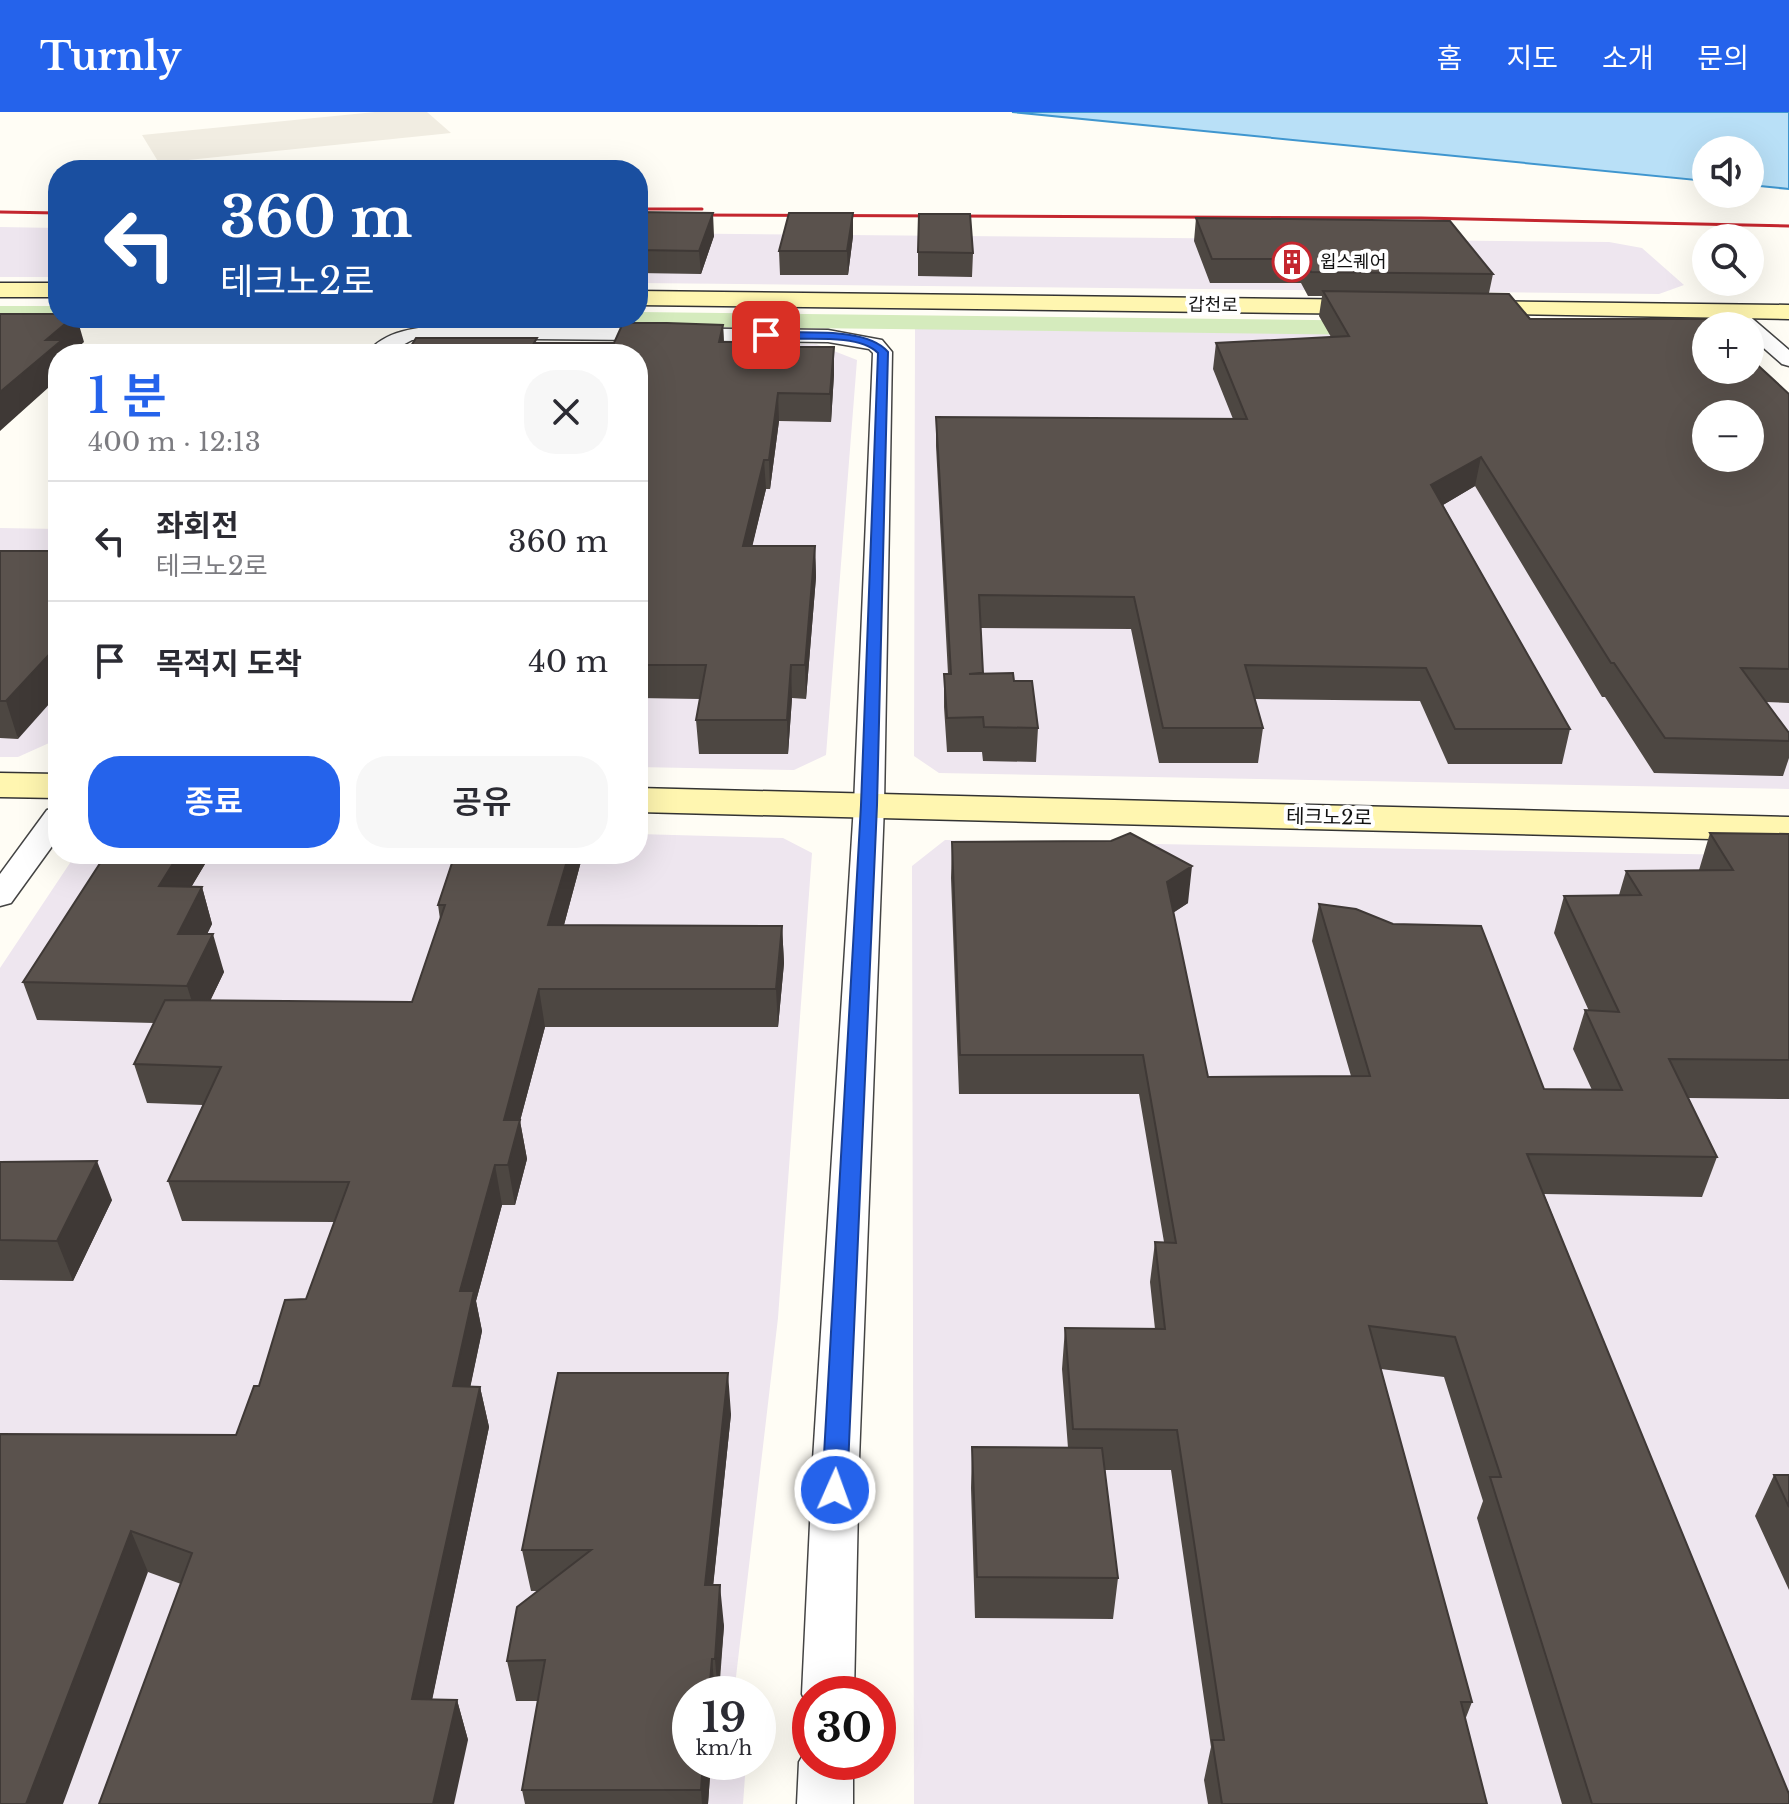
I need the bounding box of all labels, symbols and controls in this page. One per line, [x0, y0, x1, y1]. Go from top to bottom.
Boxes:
text: Turnly [40, 33, 181, 80]
text: 홈 [1437, 41, 1462, 76]
text: 지도 [1506, 41, 1558, 76]
text: 소개 [1602, 41, 1653, 76]
text: 문의 [1697, 41, 1749, 76]
map controls [1692, 136, 1764, 472]
button: sound [1692, 136, 1764, 208]
text: 360 m [220, 183, 413, 252]
icon: left [88, 192, 192, 296]
button: search [1692, 224, 1764, 296]
building icon: 윕스퀘어 [1271, 241, 1313, 283]
place label: 윕스퀘어 [1320, 251, 1386, 273]
text: 테크노2로 [220, 259, 375, 304]
street label: 갑천로 [1188, 294, 1238, 316]
pin [732, 301, 800, 369]
button: + [1692, 312, 1764, 384]
icon: arrive [744, 313, 788, 357]
text: 1 분 [88, 366, 166, 426]
button: close [524, 370, 608, 454]
button: − [1692, 400, 1764, 472]
text: 400 m · 12:13 [88, 426, 261, 458]
text: 좌회전 [156, 507, 239, 544]
icon: left [88, 519, 132, 563]
text: 360 m [508, 523, 608, 560]
text: 테크노2로 [156, 550, 268, 582]
icon: arrive [88, 639, 132, 683]
text: 40 m [528, 643, 608, 680]
text: 목적지 도착 [156, 645, 302, 682]
button: 종료 [88, 756, 340, 848]
button: 공유 [356, 756, 608, 848]
street label: 테크노2로 [1286, 804, 1372, 830]
position arrow [793, 1448, 877, 1532]
speed limit sign: 30 [792, 1676, 896, 1780]
text: 19 [702, 1693, 746, 1743]
text: km/h [696, 1736, 752, 1760]

